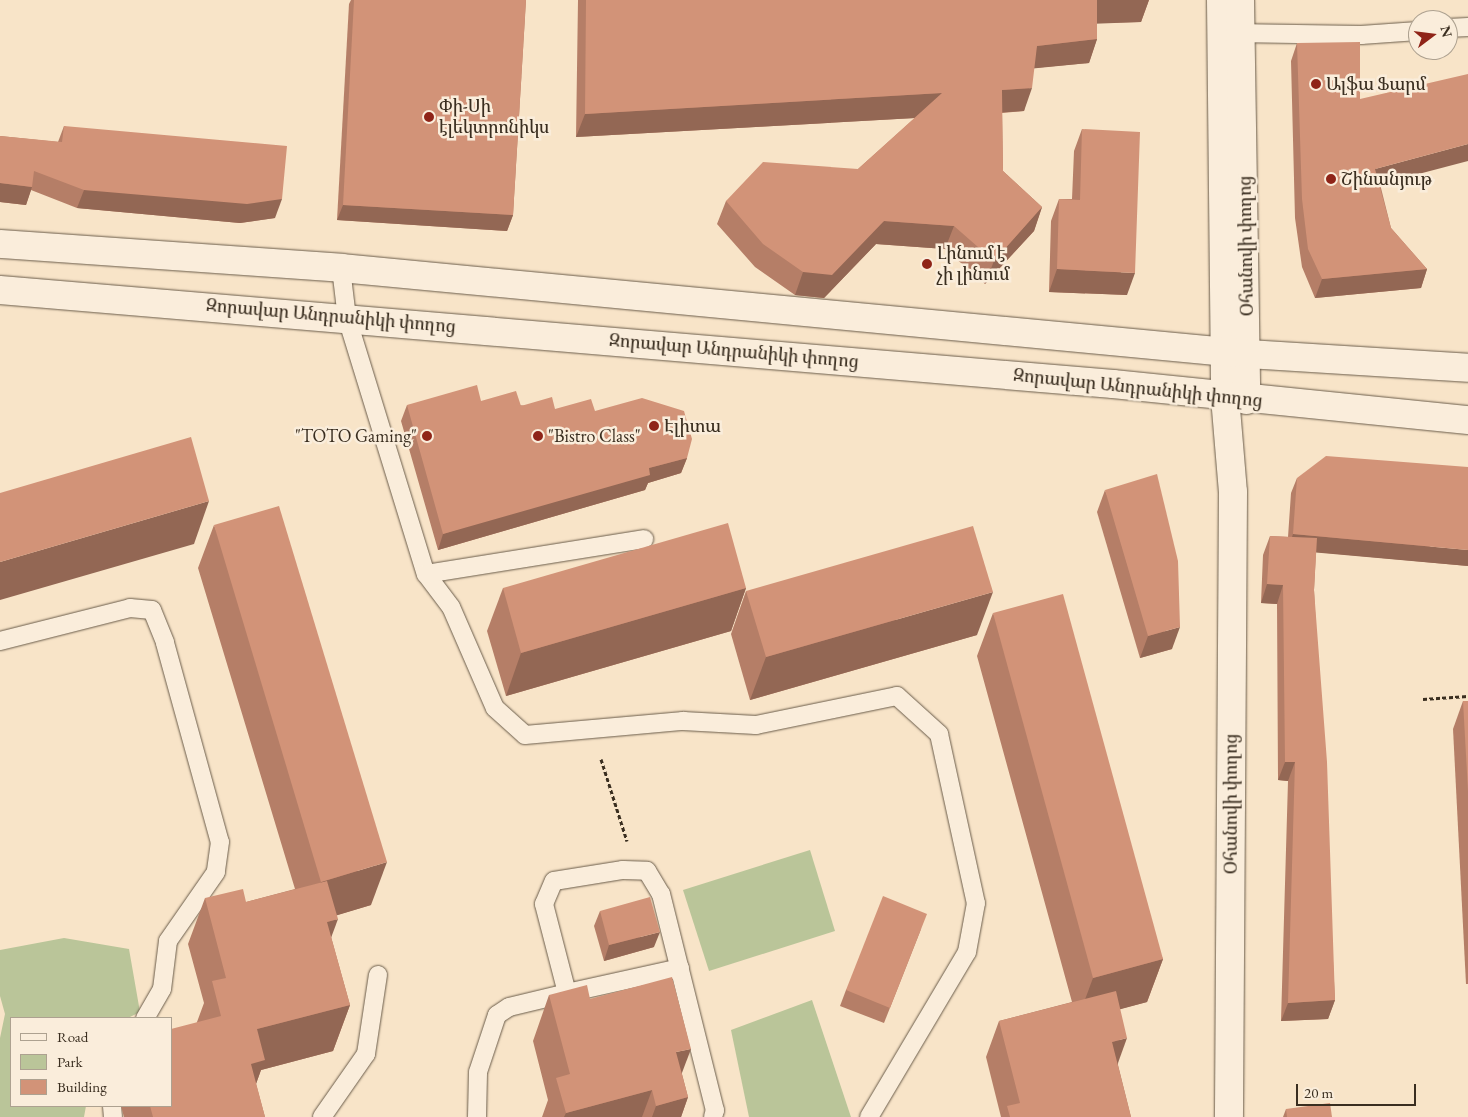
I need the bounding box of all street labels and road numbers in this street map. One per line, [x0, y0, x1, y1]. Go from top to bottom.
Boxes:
street label: Օհանովի փողոց [1234, 175, 1258, 317]
street label: Զորավար Անդրանիկի փողոց [205, 294, 457, 338]
street label: Զորավար Անդրանիկի փողոց [608, 329, 860, 373]
street label: Զորավար Անդրանիկի փողոց [1012, 364, 1264, 412]
street label: Օհանովի փողոց [1220, 734, 1242, 874]

